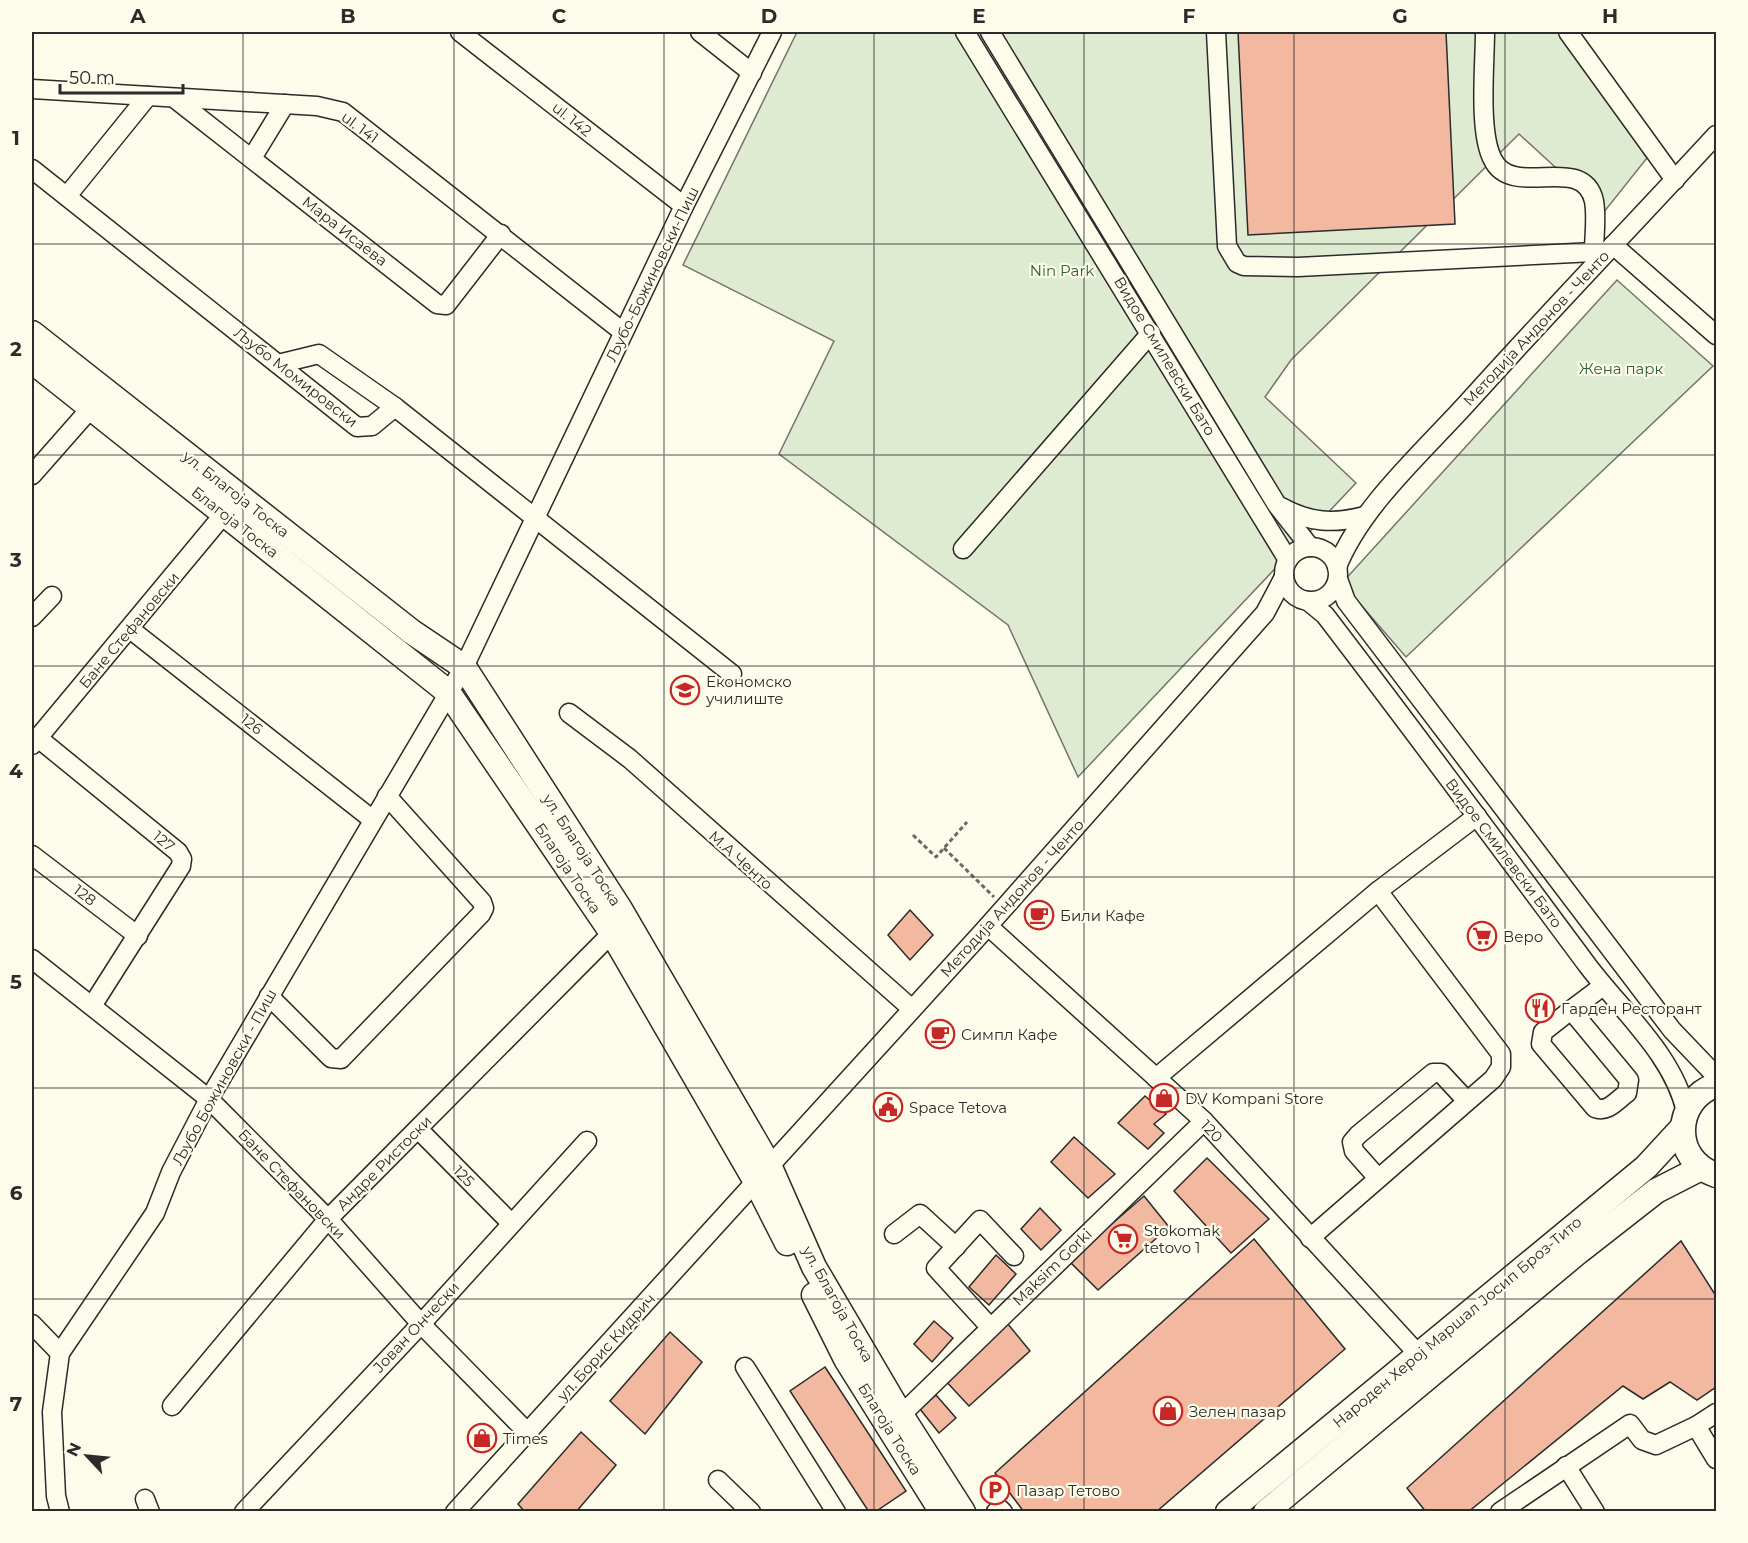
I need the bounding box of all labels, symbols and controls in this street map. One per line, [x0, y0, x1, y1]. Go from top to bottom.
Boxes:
text: A [129, 4, 146, 28]
text: B [340, 4, 356, 28]
text: C [552, 4, 567, 28]
text: D [761, 4, 777, 28]
text: E [972, 4, 986, 28]
text: F [1183, 4, 1196, 28]
text: G [1392, 4, 1408, 28]
text: H [1602, 4, 1618, 28]
scale bar [60, 57, 183, 95]
text: 50 m [69, 67, 115, 89]
street label: ul. 142 [548, 98, 596, 140]
street label: ul. 141 [338, 107, 382, 147]
text: 1 [12, 126, 20, 150]
street label: Љубо-Божиновски-Пиш [601, 183, 703, 365]
street label: Мара Исаева [299, 192, 391, 270]
street label: Методија Андонов - Ченто [1459, 246, 1613, 410]
park label: Nin Park [1030, 261, 1094, 280]
street label: Видое Смилевски Бато [1110, 273, 1220, 439]
street label: Љубо Момировски [230, 323, 362, 431]
text: 2 [10, 337, 22, 361]
park label: Жена парк [1579, 359, 1664, 378]
street label: ул. Благоја Тоска [179, 447, 293, 541]
street label: Благоја Тоска [188, 483, 282, 561]
text: 3 [9, 548, 22, 572]
street label: Бане Стефановски [75, 568, 183, 692]
place label: Економско училиште [705, 672, 792, 708]
school or university icon: Економско училиште [669, 674, 701, 706]
street label: 126 [237, 709, 267, 739]
text: 4 [9, 759, 23, 783]
street label: Видое Смилевски Бато [1442, 775, 1566, 931]
street label: ул. Благоја Тоска [539, 791, 625, 909]
street label: Методија Андонов - Ченто [936, 815, 1088, 981]
street label: Благоја Тоска [531, 819, 605, 917]
street label: 127 [149, 826, 179, 856]
street label: М.А Ченто [705, 826, 777, 894]
street label: 128 [70, 880, 100, 910]
cafe icon: Били Кафе [1023, 899, 1055, 931]
place label: Били Кафе [1060, 906, 1145, 925]
supermarket icon: Веро [1466, 920, 1498, 952]
place label: Веро [1503, 927, 1543, 946]
text: 5 [10, 970, 22, 994]
street label: Љубо Божиновски - Пиш [168, 986, 280, 1168]
restaurant icon: Гарден Ресторант [1524, 992, 1556, 1024]
place label: Гарден Ресторант [1561, 999, 1703, 1018]
cafe icon: Симпл Кафе [924, 1018, 956, 1050]
place label: Симпл Кафе [961, 1025, 1058, 1044]
shop icon: DV Kompani Store [1148, 1082, 1180, 1114]
place label: DV Kompani Store [1185, 1089, 1324, 1108]
public building icon: Space Tetova [872, 1091, 904, 1123]
place label: Space Tetova [909, 1098, 1007, 1117]
street label: Андре Ристоски [332, 1111, 436, 1215]
street label: 120 [1197, 1116, 1227, 1146]
street label: Бане Стефановски [234, 1125, 350, 1243]
street label: 125 [449, 1161, 479, 1191]
text: 6 [10, 1181, 23, 1205]
street label: Народен Херој Маршал Јосип Броз-Тито [1329, 1212, 1585, 1432]
place label: Stokomak tetovo 1 [1144, 1221, 1220, 1257]
supermarket icon: Stokomak tetovo 1 [1107, 1223, 1139, 1255]
street label: Maksim Gorki [1008, 1224, 1096, 1310]
street label: ул. Благоја Тоска [798, 1242, 878, 1365]
street label: Јован Ончески [369, 1277, 463, 1377]
street label: ул. Борис Кидрич [552, 1289, 659, 1405]
street label: Благоја Тоска [854, 1379, 926, 1479]
text: 7 [10, 1392, 22, 1416]
shop icon: Зелен пазар [1152, 1395, 1184, 1427]
place label: Зелен пазар [1189, 1402, 1286, 1421]
shop icon: Times [466, 1422, 498, 1454]
north arrow [57, 1426, 117, 1486]
place label: Times [503, 1429, 548, 1448]
text: N [63, 1440, 85, 1460]
parking icon: Пазар Тетово [979, 1474, 1011, 1506]
place label: Пазар Тетово [1016, 1481, 1120, 1500]

